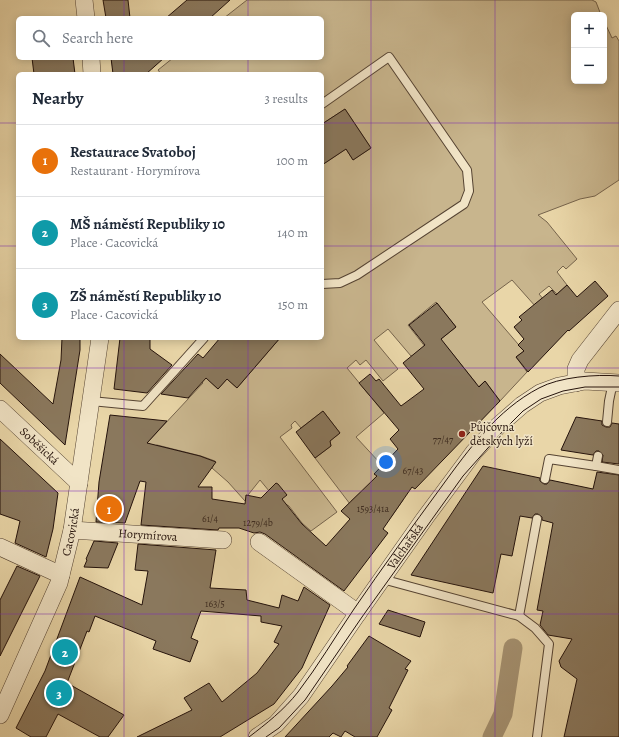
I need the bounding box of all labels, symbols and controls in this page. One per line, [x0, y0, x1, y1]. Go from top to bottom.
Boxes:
map controls [571, 12, 607, 84]
button: + [571, 12, 607, 48]
search box [16, 16, 324, 60]
icon: search [30, 27, 52, 49]
text: Search here [62, 28, 133, 48]
button: − [571, 48, 607, 84]
text: Nearby [32, 87, 83, 110]
text: 3 results [264, 90, 308, 107]
text: Restaurace Svatoboj [70, 142, 196, 162]
text: 1 [43, 152, 47, 169]
text: 100 m [276, 152, 308, 169]
text: Restaurant · Horymírova [70, 162, 200, 179]
text: MŠ náměstí Republiky 10 [70, 214, 225, 234]
text: 2 [42, 224, 48, 241]
text: 140 m [277, 224, 308, 241]
text: Place · Cacovická [70, 234, 158, 251]
text: ZŠ náměstí Republiky 10 [70, 286, 221, 306]
text: 3 [42, 296, 48, 313]
text: 150 m [278, 296, 308, 313]
text: Place · Cacovická [70, 306, 158, 323]
place label: Půjčovna dětských lyží [470, 419, 533, 449]
street label: Soběšická [16, 424, 63, 469]
marker: Půjčovna dětských lyží [457, 429, 467, 439]
house number: 77/47 [433, 433, 454, 446]
your location [376, 452, 396, 472]
house number: 67/43 [403, 464, 423, 477]
pin: 1 [96, 494, 122, 524]
house number: 1593/41a [357, 502, 389, 515]
street label: Cacovická [58, 506, 83, 558]
house number: 61/4 [202, 512, 218, 525]
house number: 1279/4b [243, 516, 273, 529]
street label: Valchařská [383, 520, 427, 573]
street label: Horymírova [118, 525, 178, 545]
house number: 163/5 [205, 597, 225, 610]
pin: 2 [52, 637, 78, 667]
pin: 3 [46, 678, 72, 708]

